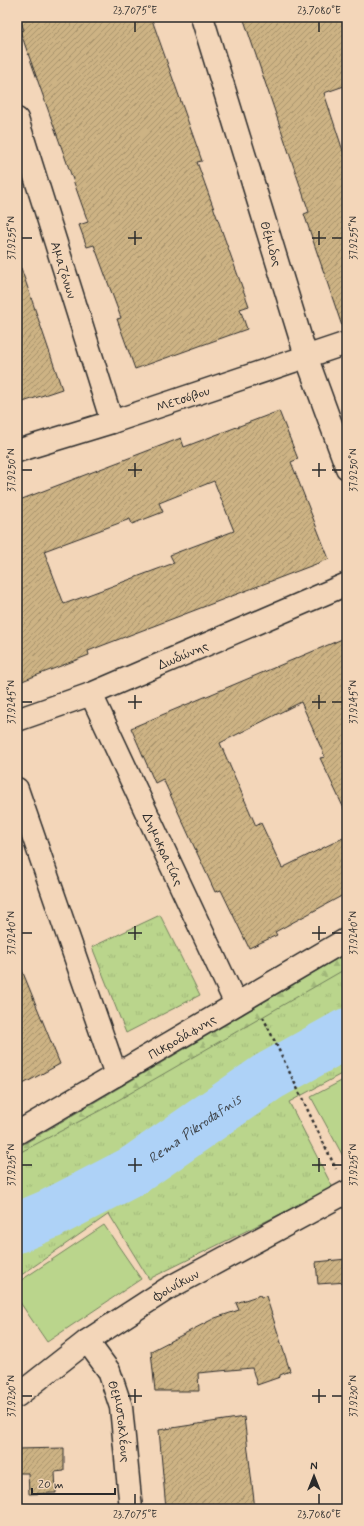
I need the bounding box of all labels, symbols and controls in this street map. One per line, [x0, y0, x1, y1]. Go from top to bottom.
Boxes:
text: 23.7075°E [113, 4, 157, 18]
text: 23.7080°E [297, 4, 341, 18]
text: 37.9255°N [5, 216, 19, 260]
text: 37.9255°N [347, 216, 361, 260]
street label: Θέμιδος [255, 219, 285, 269]
street label: Αμαζόνων [46, 240, 80, 301]
street label: Μετσόβου [154, 383, 212, 417]
text: 37.9250°N [5, 448, 19, 492]
text: 37.9250°N [347, 448, 361, 492]
street label: Δωδώνης [155, 638, 211, 674]
text: 37.9245°N [5, 680, 19, 724]
text: 37.9245°N [347, 680, 361, 724]
street label: Δημοκρατίας [138, 810, 187, 889]
text: 37.9240°N [5, 911, 19, 955]
text: 37.9240°N [347, 911, 361, 955]
street label: Πικροδάφνης [145, 1011, 220, 1064]
water label: Rema Pikrodafnis [145, 1089, 246, 1168]
text: 37.9235°N [5, 1144, 19, 1186]
text: 37.9235°N [347, 1144, 361, 1186]
street label: Φοινίκων [149, 1266, 203, 1306]
text: 37.9230°N [5, 1375, 19, 1417]
text: 37.9230°N [347, 1375, 361, 1417]
street label: Θεμιστοκλέους [103, 1378, 133, 1464]
north arrow [294, 1456, 334, 1496]
text: N [310, 1460, 318, 1474]
scale bar [32, 1470, 115, 1496]
text: 20 m [38, 1477, 64, 1493]
text: 23.7075°E [113, 1508, 157, 1522]
text: 23.7080°E [297, 1508, 341, 1522]

